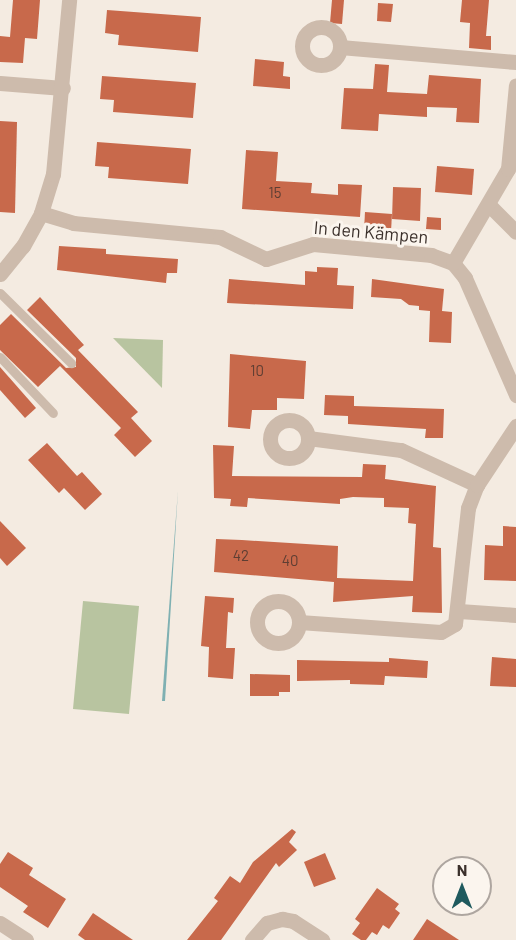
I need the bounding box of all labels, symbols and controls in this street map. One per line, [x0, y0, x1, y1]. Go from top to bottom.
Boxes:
house number: 15 [269, 184, 281, 202]
street label: In den Kämpen [313, 216, 429, 248]
house number: 10 [250, 362, 264, 380]
house number: 42 [233, 547, 249, 565]
house number: 40 [282, 552, 298, 570]
north arrow [432, 856, 492, 916]
text: N [457, 860, 467, 879]

